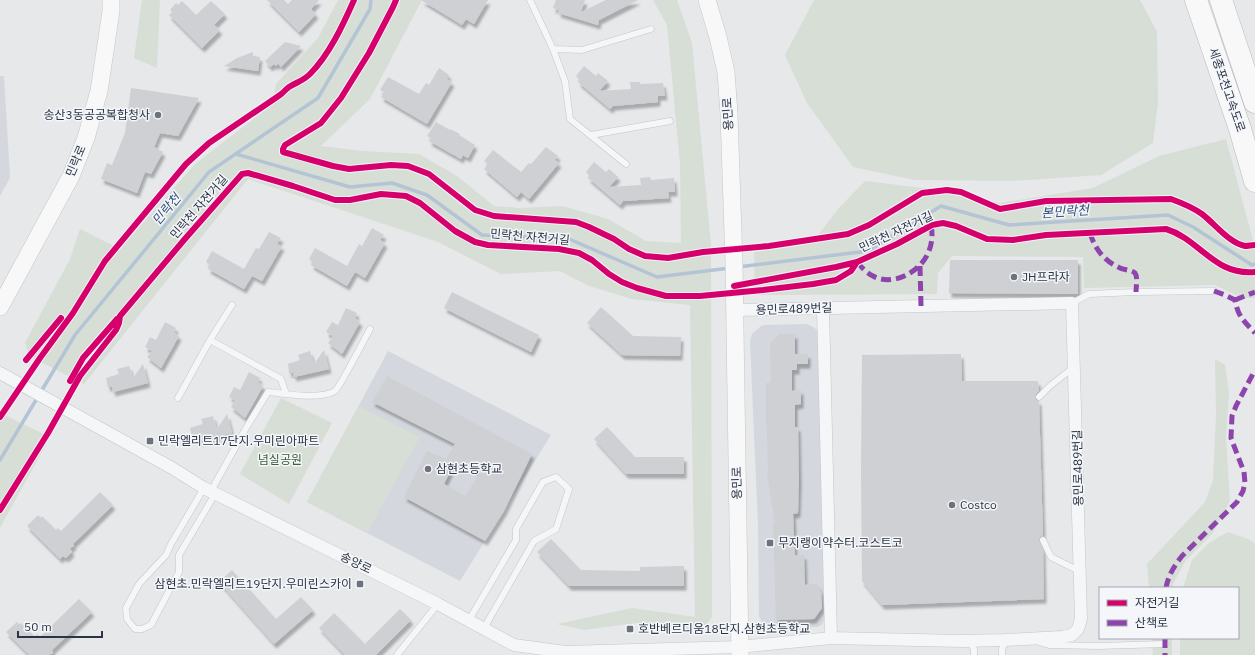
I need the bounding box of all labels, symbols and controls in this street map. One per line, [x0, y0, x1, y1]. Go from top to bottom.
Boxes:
street label: 세종포천고속도로 [1206, 46, 1249, 134]
street label: 용민로 [719, 97, 736, 131]
place label: 송산3동공공복합청사 [43, 107, 150, 122]
marker: 송산3동공공복합청사 [153, 110, 163, 120]
street label: 민락로 [62, 143, 89, 179]
street label: 민락천 자전거길 [167, 172, 231, 242]
water label: 민락천 [148, 190, 184, 228]
water label: 본민락천 [1041, 201, 1091, 222]
street label: 민락천 자전거길 [856, 208, 935, 255]
street label: 민락천 자전거길 [489, 226, 571, 247]
place label: JH프라자 [1022, 269, 1070, 284]
marker: JH프라자 [1009, 272, 1019, 282]
street label: 용민로489번길 [755, 300, 833, 317]
street label: 용민로489번길 [1069, 429, 1086, 507]
place label: 민락엘리트17단지.우미린아파트 [158, 433, 319, 448]
marker: 민락엘리트17단지.우미린아파트 [145, 436, 155, 446]
park label: 념실공원 [258, 452, 302, 467]
place label: 삼현초등학교 [436, 461, 502, 476]
marker: 삼현초등학교 [423, 464, 433, 474]
street label: 용민로 [729, 466, 744, 500]
place label: Costco [960, 497, 997, 512]
marker: Costco [947, 500, 957, 510]
place label: 무지랭이약수터.코스트코 [778, 535, 903, 550]
marker: 무지랭이약수터.코스트코 [765, 538, 775, 548]
street label: 송양로 [338, 549, 374, 577]
place label: 삼현초.민락엘리트19단지.우미린스카이 [154, 576, 352, 591]
marker: 삼현초.민락엘리트19단지.우미린스카이 [355, 579, 365, 589]
legend [1099, 587, 1239, 639]
text: 자전거길 [1135, 595, 1179, 610]
scale bar [18, 613, 102, 639]
text: 산책로 [1135, 615, 1168, 630]
text: 50 m [24, 619, 52, 634]
place label: 호반베르디움18단지.삼현초등학교 [638, 621, 810, 636]
marker: 호반베르디움18단지.삼현초등학교 [625, 624, 635, 634]

